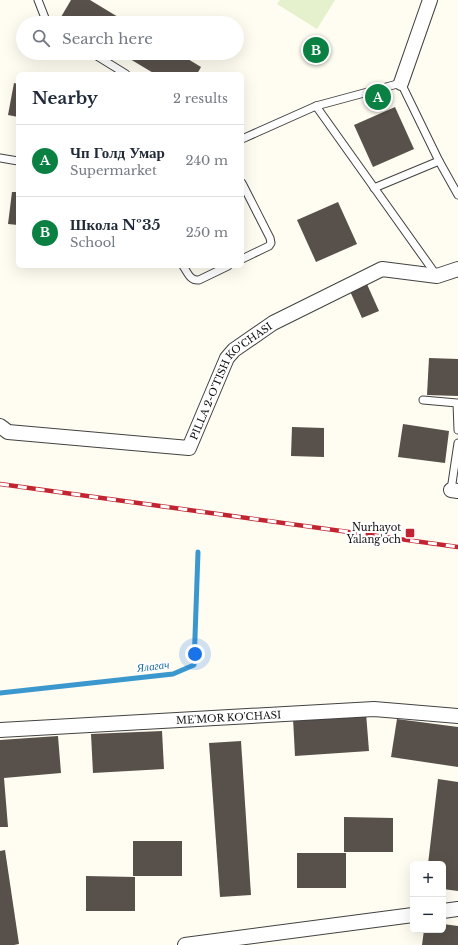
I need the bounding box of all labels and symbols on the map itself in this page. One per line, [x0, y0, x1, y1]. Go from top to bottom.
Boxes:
pin: B [303, 35, 329, 65]
pin: A [365, 82, 391, 112]
street label: PILLA 2-O'TISH KO'CHASI [187, 320, 275, 442]
place label: Nurhayot Yalang'och [346, 521, 401, 546]
marker: Nurhayot Yalang'och [404, 527, 416, 539]
your location [185, 644, 205, 664]
water label: Ялагач [135, 657, 170, 675]
street label: ME'MOR KO'CHASI [176, 708, 282, 727]

